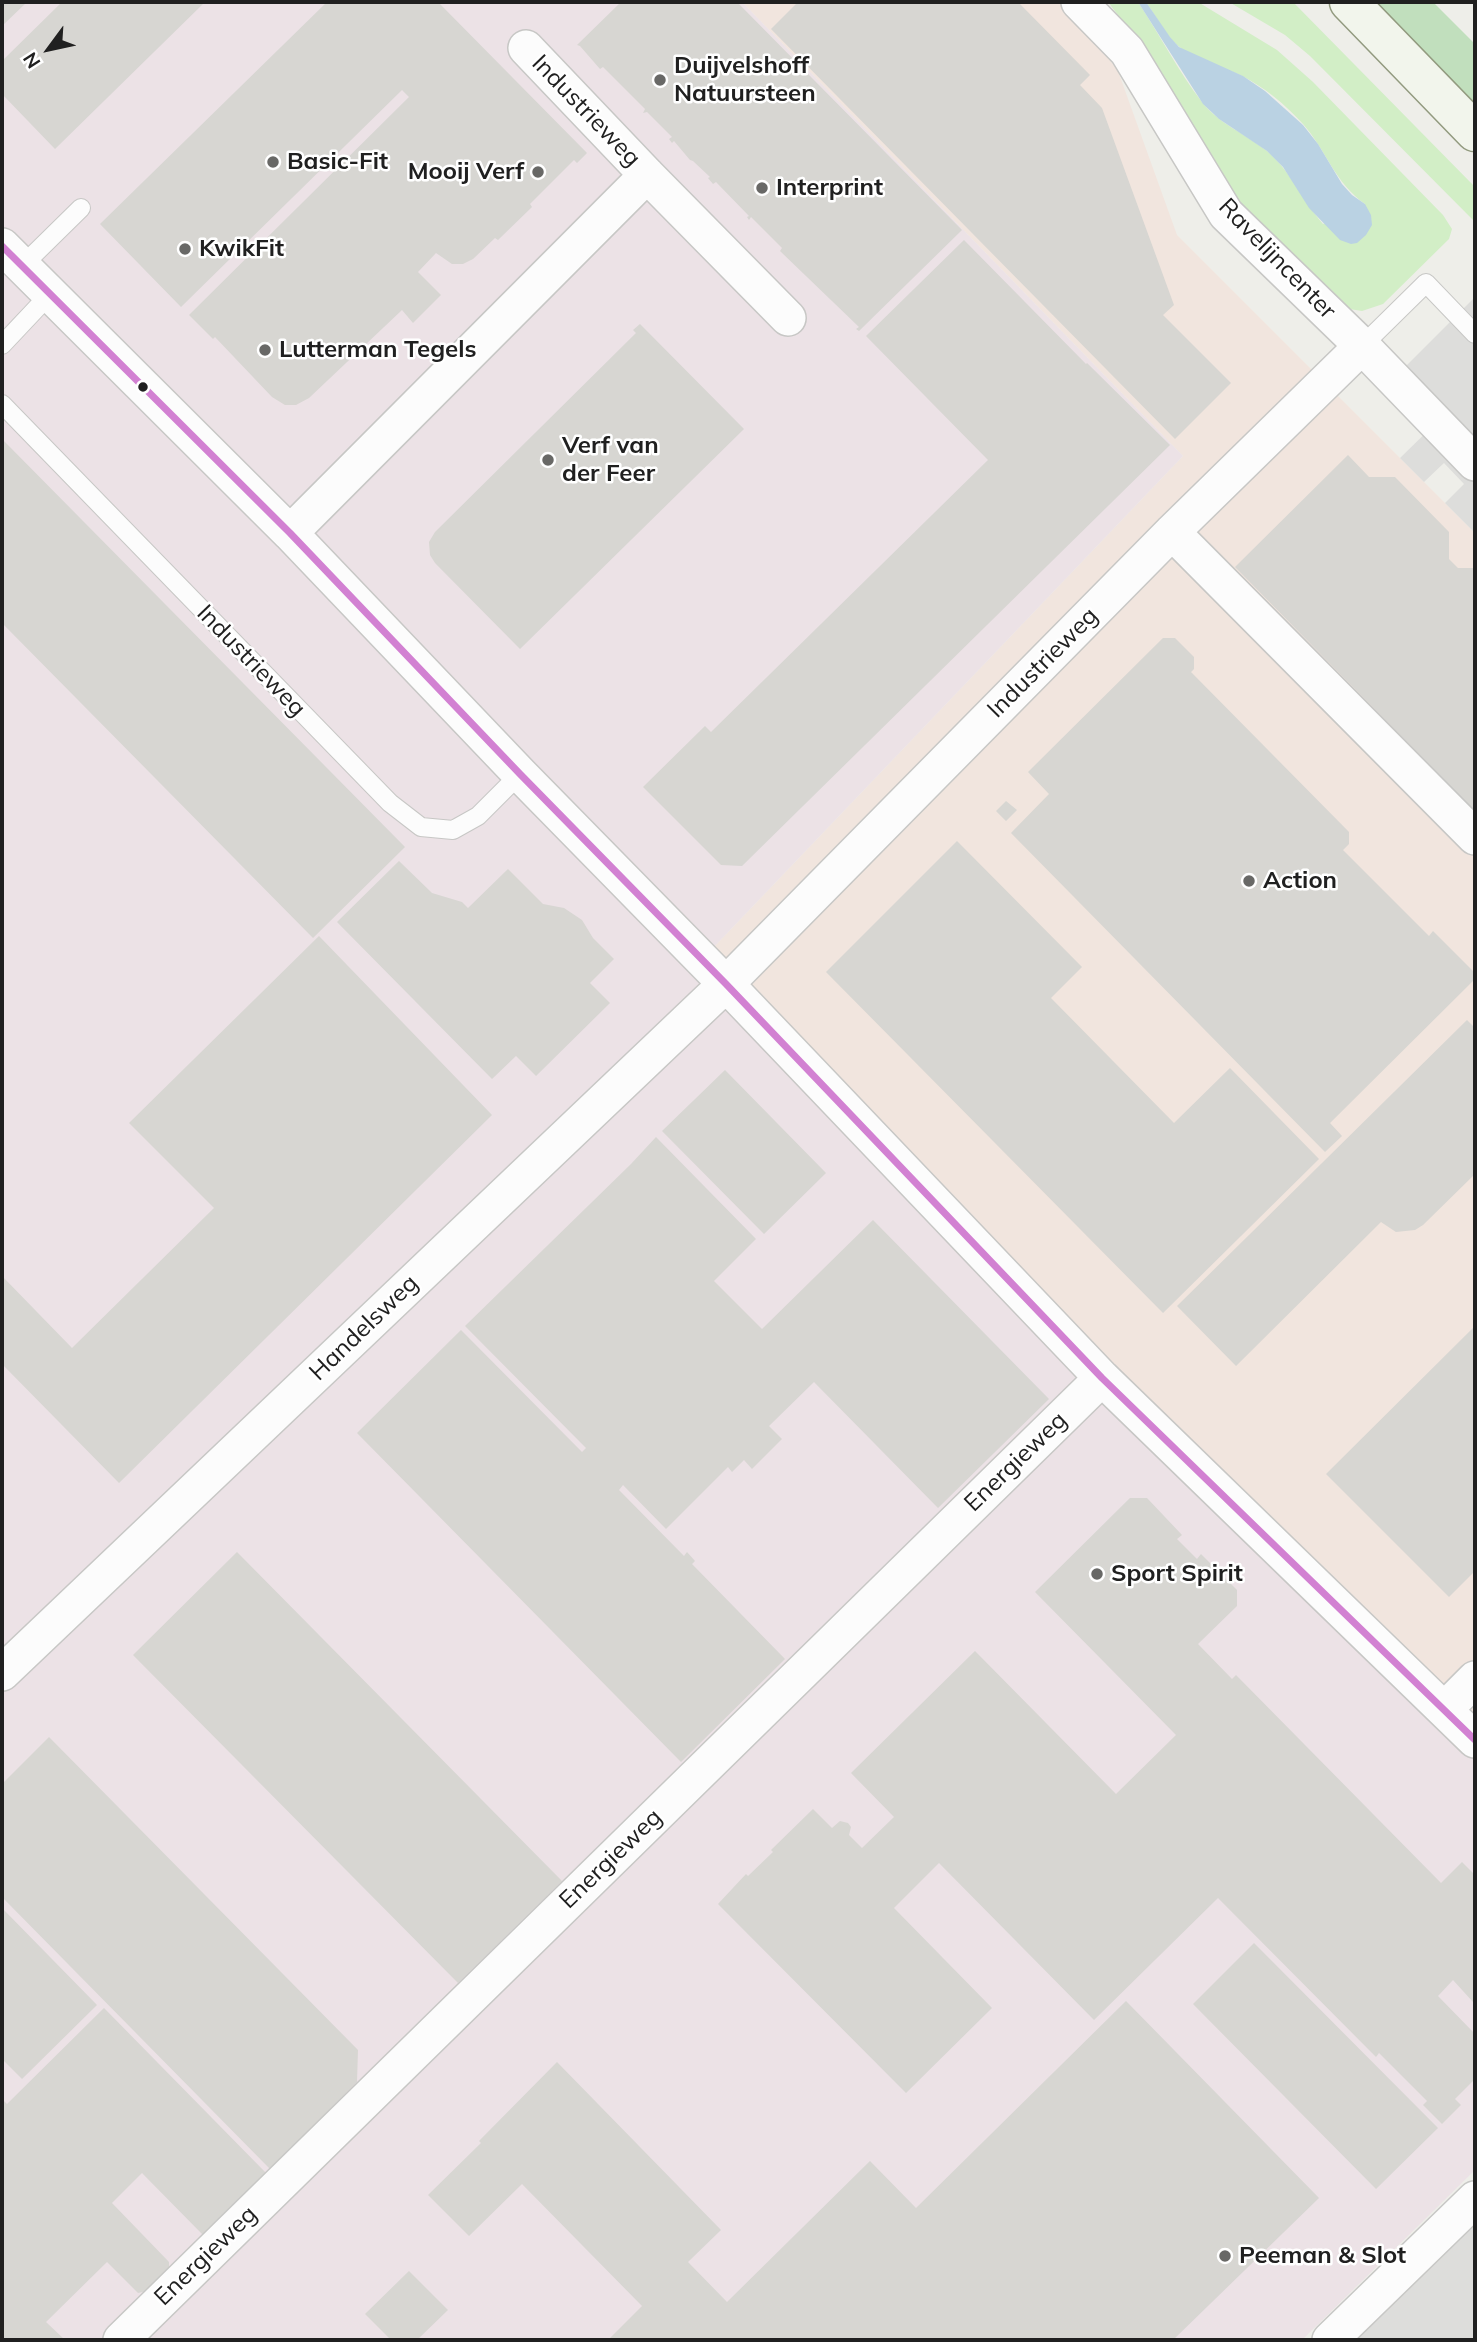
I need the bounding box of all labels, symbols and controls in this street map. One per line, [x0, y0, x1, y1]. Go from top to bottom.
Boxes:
north arrow [14, 14, 84, 84]
text: N [17, 48, 45, 73]
street label: Industrieweg [526, 49, 646, 173]
place label: Duijvelshoff Natuursteen [674, 52, 816, 108]
marker: Duijvelshoff Natuursteen [652, 72, 668, 88]
place label: Basic-Fit [287, 148, 388, 176]
marker: Basic-Fit [265, 154, 281, 170]
place label: Mooij Verf [408, 158, 524, 186]
marker: Mooij Verf [530, 164, 546, 180]
place label: Interprint [776, 174, 883, 202]
marker: Interprint [754, 180, 770, 196]
street label: Ravelijncenter [1212, 193, 1342, 325]
place label: KwikFit [199, 235, 284, 263]
marker: KwikFit [177, 241, 193, 257]
place label: Lutterman Tegels [279, 336, 476, 364]
marker: Lutterman Tegels [257, 342, 273, 358]
unlabelled marker [136, 380, 150, 394]
place label: Verf van der Feer [562, 432, 659, 488]
marker: Verf van der Feer [540, 452, 556, 468]
street label: Industrieweg [191, 599, 311, 723]
street label: Industrieweg [982, 602, 1104, 724]
place label: Action [1263, 867, 1337, 895]
marker: Action [1241, 873, 1257, 889]
street label: Handelsweg [304, 1269, 424, 1387]
street label: Energieweg [959, 1406, 1073, 1518]
place label: Sport Spirit [1111, 1560, 1243, 1588]
marker: Sport Spirit [1089, 1566, 1105, 1582]
street label: Energieweg [554, 1803, 668, 1915]
street label: Energieweg [149, 2200, 263, 2312]
place label: Peeman & Slot [1239, 2242, 1406, 2270]
marker: Peeman & Slot [1217, 2248, 1233, 2264]

